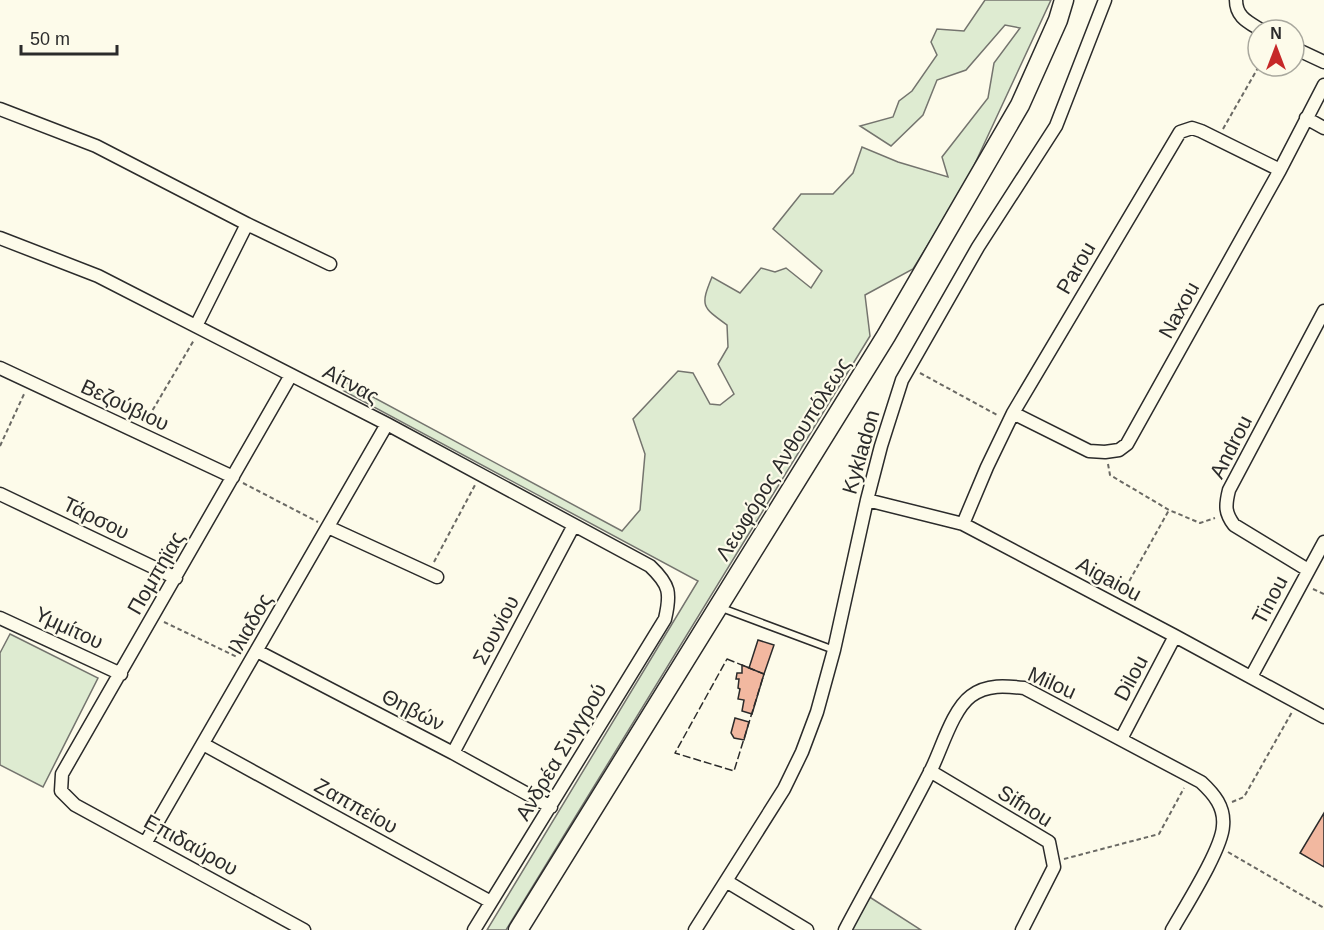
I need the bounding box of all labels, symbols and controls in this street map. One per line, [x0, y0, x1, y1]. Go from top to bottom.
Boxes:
scale bar [21, 18, 117, 56]
north arrow [1246, 18, 1306, 78]
text: N [1270, 25, 1282, 42]
text: 50 m [30, 29, 70, 49]
street label: Parou [1052, 238, 1100, 298]
street label: Naxou [1154, 278, 1203, 342]
street label: Λεωφόρος Ανθουπόλεως [711, 353, 854, 564]
street label: Αίτνας [319, 359, 383, 408]
street label: Βεζούβιου [78, 374, 173, 435]
street label: Kykladon [838, 407, 883, 497]
street label: Androu [1205, 411, 1256, 482]
street label: Τάρσου [59, 492, 133, 543]
street label: Πομπηϊας [123, 527, 189, 618]
street label: Aigaiou [1073, 552, 1146, 605]
street label: Tinou [1247, 572, 1292, 628]
street label: Ιλιαδος [223, 589, 276, 658]
street label: Σουνίου [468, 591, 523, 668]
street label: Υμμίτου [32, 602, 107, 653]
street label: Dilou [1109, 651, 1152, 704]
street label: Milou [1025, 662, 1080, 703]
street label: Ανδρέα Συγγρού [511, 679, 611, 824]
street label: Θηβών [378, 684, 448, 735]
street label: Ζαππείου [311, 773, 402, 838]
street label: Sifnou [994, 780, 1057, 831]
street label: Επιδαύρου [140, 809, 242, 880]

